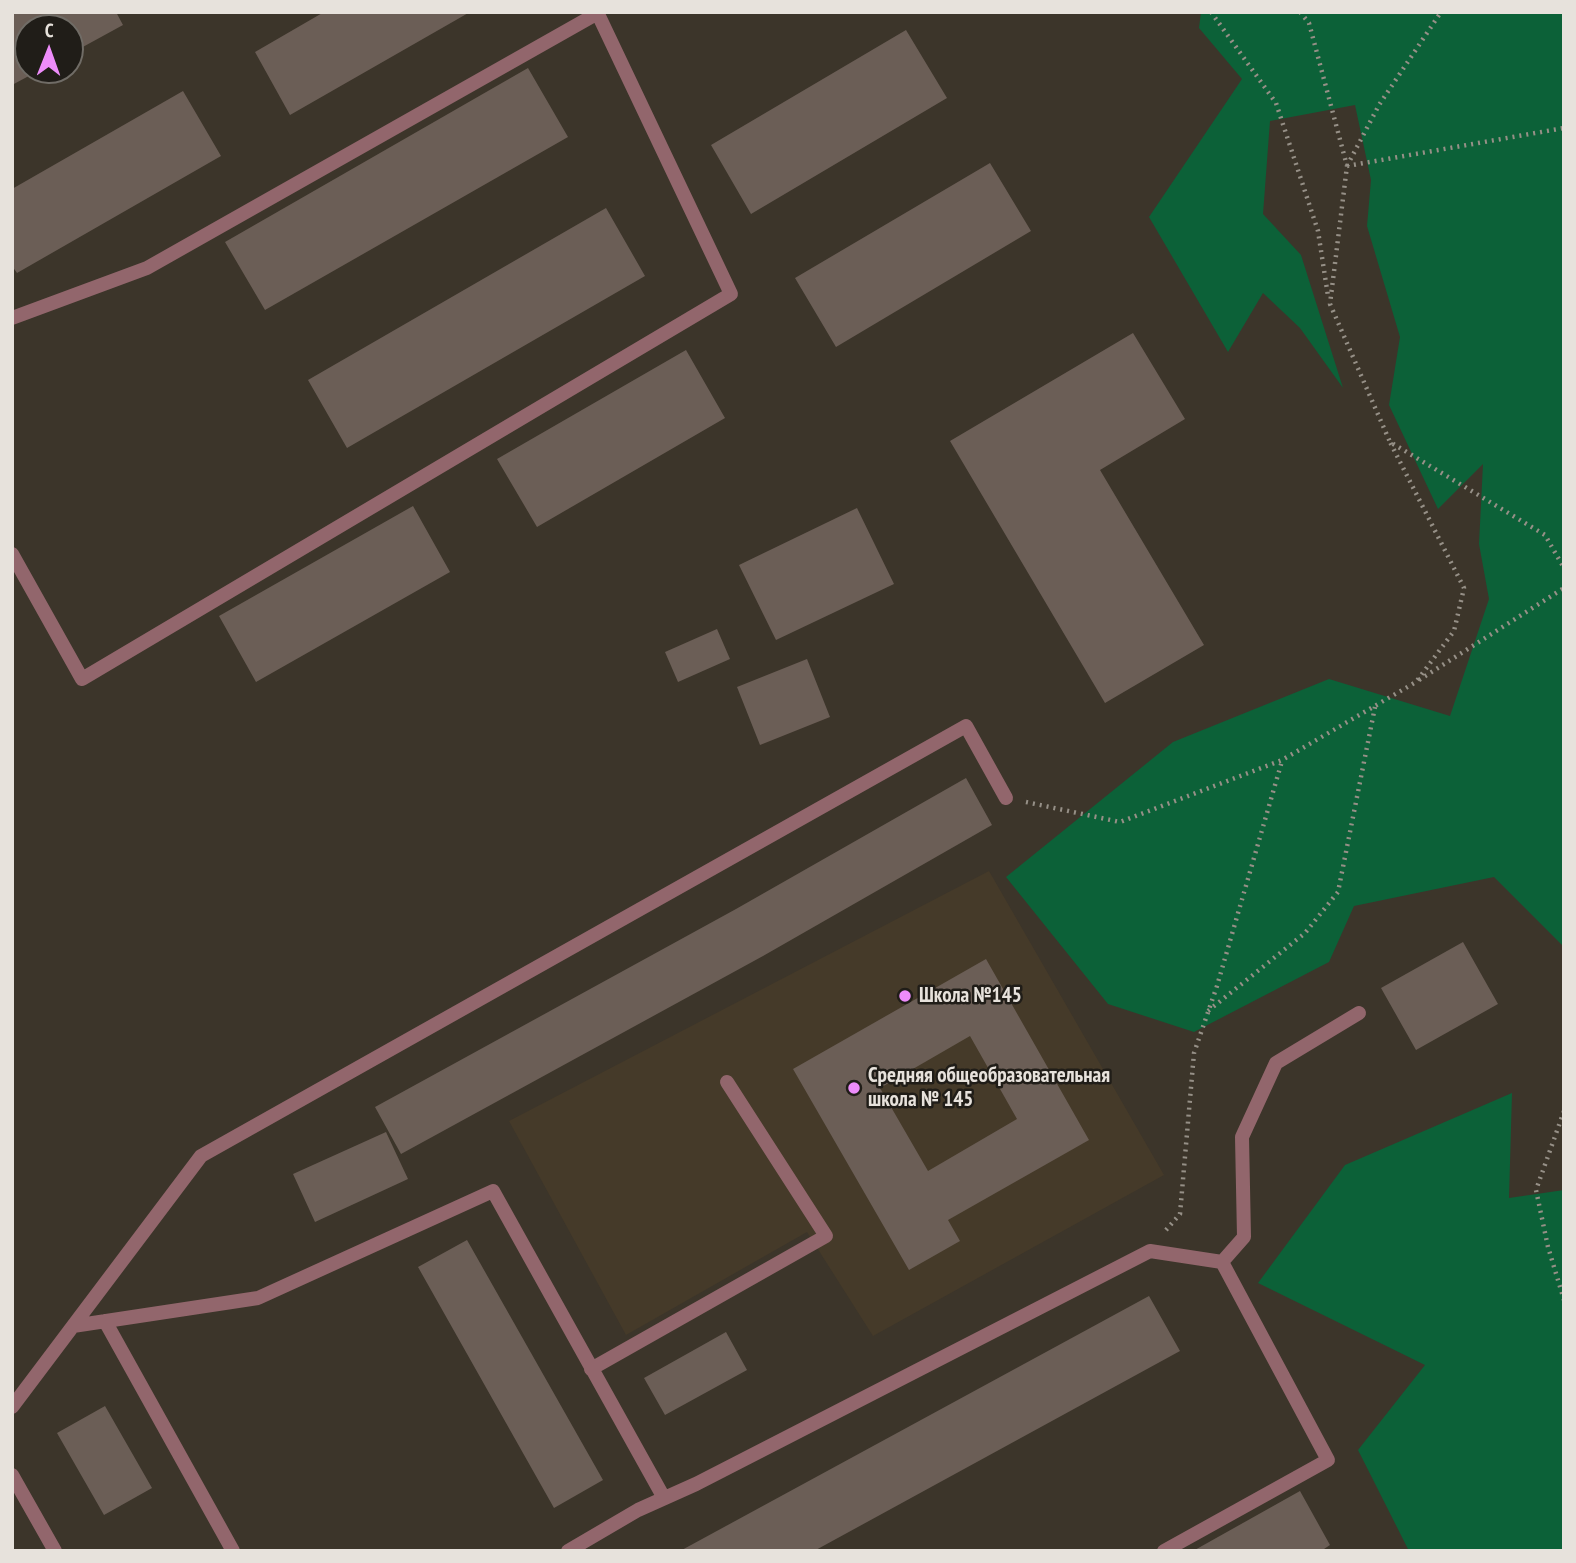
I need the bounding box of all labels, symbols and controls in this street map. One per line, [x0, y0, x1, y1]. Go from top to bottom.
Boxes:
north arrow [14, 14, 84, 84]
text: С [45, 18, 54, 42]
place label: Школа №145 [919, 983, 1022, 1009]
marker: Школа №145 [897, 988, 913, 1004]
place label: Средняя общеобразовательная школа № 145 [868, 1063, 1110, 1113]
marker: Средняя общеобразовательная школа № 145 [846, 1080, 862, 1096]

